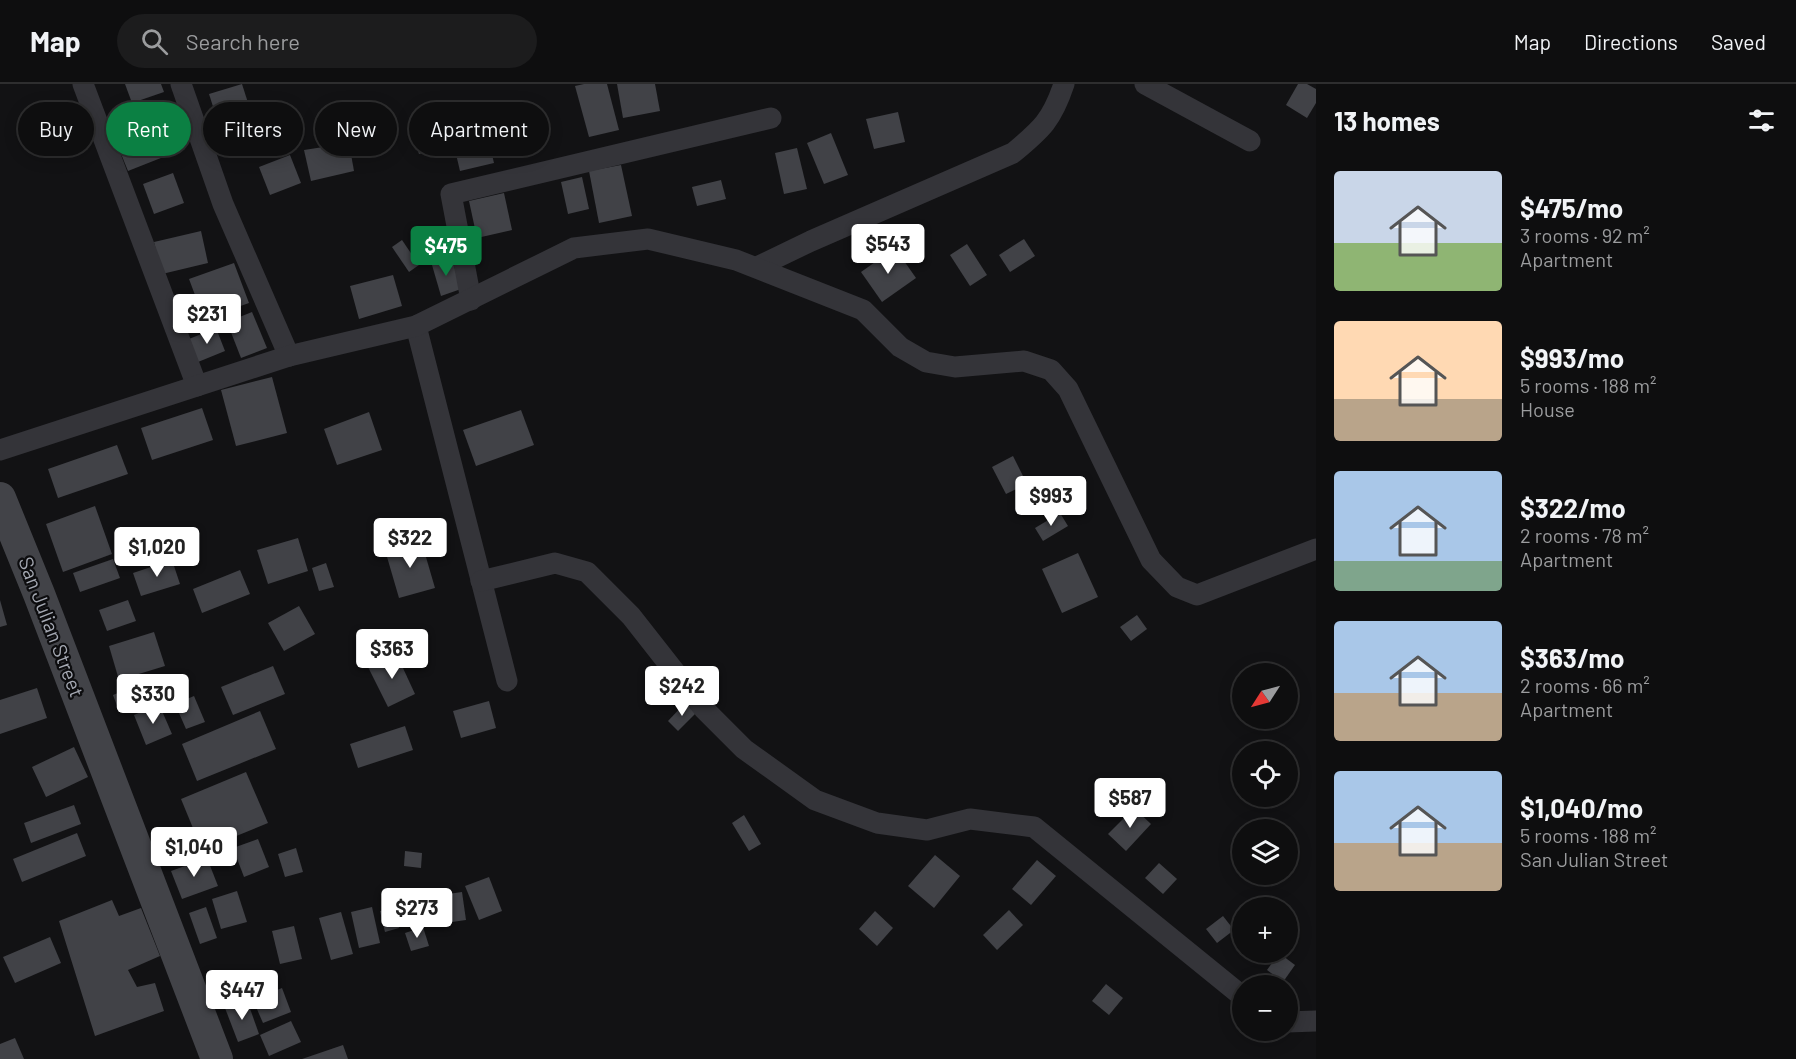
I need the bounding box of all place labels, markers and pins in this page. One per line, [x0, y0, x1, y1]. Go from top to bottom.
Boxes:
pin: $543 [852, 224, 924, 275]
pin: $475 [410, 226, 482, 277]
pin: $231 [171, 294, 243, 345]
pin: $993 [1015, 476, 1087, 527]
pin: $322 [374, 518, 446, 569]
pin: $1,020 [108, 527, 206, 578]
pin: $363 [356, 629, 428, 680]
pin: $242 [646, 666, 718, 717]
pin: $330 [117, 674, 189, 725]
pin: $587 [1094, 778, 1166, 829]
pin: $1,040 [145, 827, 243, 878]
pin: $273 [381, 888, 453, 939]
pin: $447 [206, 970, 278, 1021]

